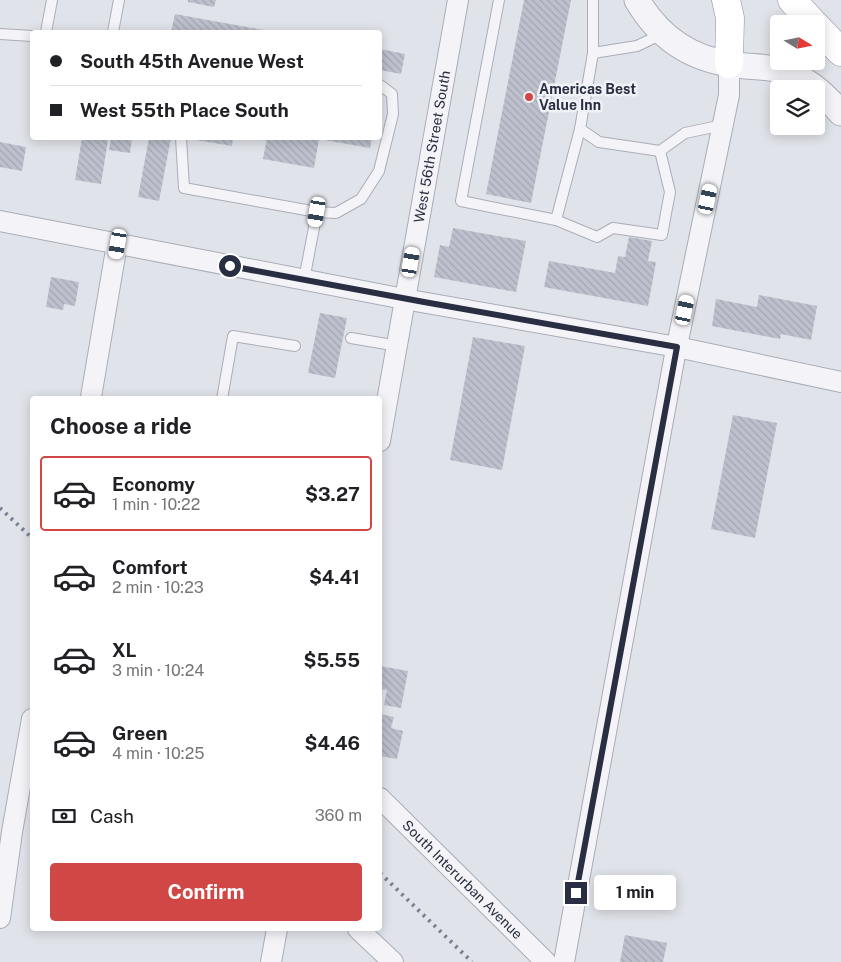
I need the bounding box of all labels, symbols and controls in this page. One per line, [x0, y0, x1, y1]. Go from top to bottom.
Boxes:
north arrow [770, 15, 825, 70]
map controls [770, 15, 825, 135]
text: South 45th Avenue West [80, 50, 304, 72]
street label: West 56th Street South [411, 69, 453, 224]
button: layers [770, 80, 825, 135]
place label: Americas Best Value Inn [539, 81, 636, 113]
marker: Americas Best Value Inn [523, 91, 535, 103]
text: West 55th Place South [80, 99, 289, 121]
car [697, 183, 718, 215]
car [307, 196, 326, 228]
car [108, 228, 127, 260]
car [401, 246, 420, 278]
route start [219, 255, 241, 277]
car [674, 294, 695, 326]
text: Choose a ride [50, 413, 192, 439]
icon: car [52, 471, 97, 516]
text: Economy [112, 473, 195, 495]
text: $3.27 [305, 483, 360, 505]
text: 1 min · 10:22 [112, 495, 200, 514]
icon: car [52, 554, 97, 599]
text: Comfort [112, 556, 188, 578]
text: $4.41 [309, 566, 360, 588]
text: 2 min · 10:23 [112, 578, 204, 597]
icon: car [52, 637, 97, 682]
text: XL [112, 639, 137, 661]
text: $5.55 [303, 649, 360, 671]
text: 3 min · 10:24 [112, 661, 204, 680]
icon: car [52, 720, 97, 765]
text: Green [112, 722, 167, 744]
text: $4.46 [305, 732, 360, 754]
text: 4 min · 10:25 [112, 744, 204, 763]
icon: cash [50, 802, 78, 830]
text: Cash [90, 805, 134, 827]
text: 360 m [315, 806, 362, 825]
street label: South Interurban Avenue [399, 817, 526, 942]
button: Confirm [50, 863, 362, 921]
callout: 1 min [594, 876, 676, 910]
route end [565, 882, 587, 904]
text: 1 min [616, 883, 654, 902]

